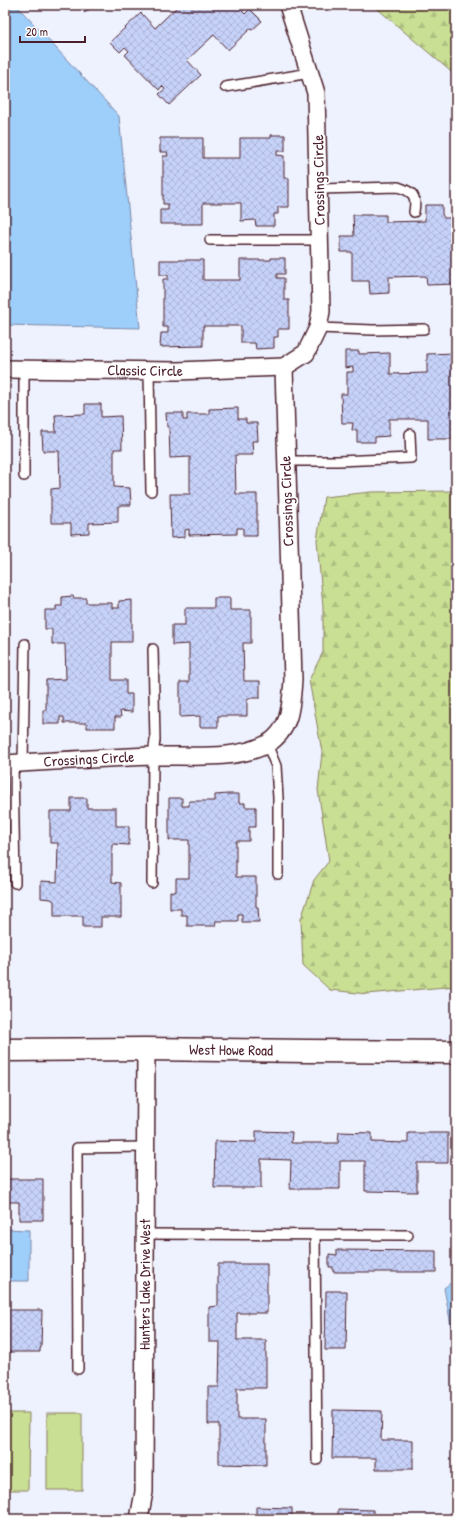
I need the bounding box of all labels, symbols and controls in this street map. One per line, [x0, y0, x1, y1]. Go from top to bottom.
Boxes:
scale bar [20, 18, 85, 44]
text: 20 m [26, 23, 48, 40]
street label: Crossings Circle [307, 134, 330, 226]
street label: Classic Circle [107, 359, 183, 381]
street label: Crossings Circle [274, 455, 299, 547]
street label: Crossings Circle [43, 746, 135, 772]
street label: West Howe Road [189, 1039, 273, 1061]
street label: Hunters Lake Drive West [134, 1218, 155, 1350]

